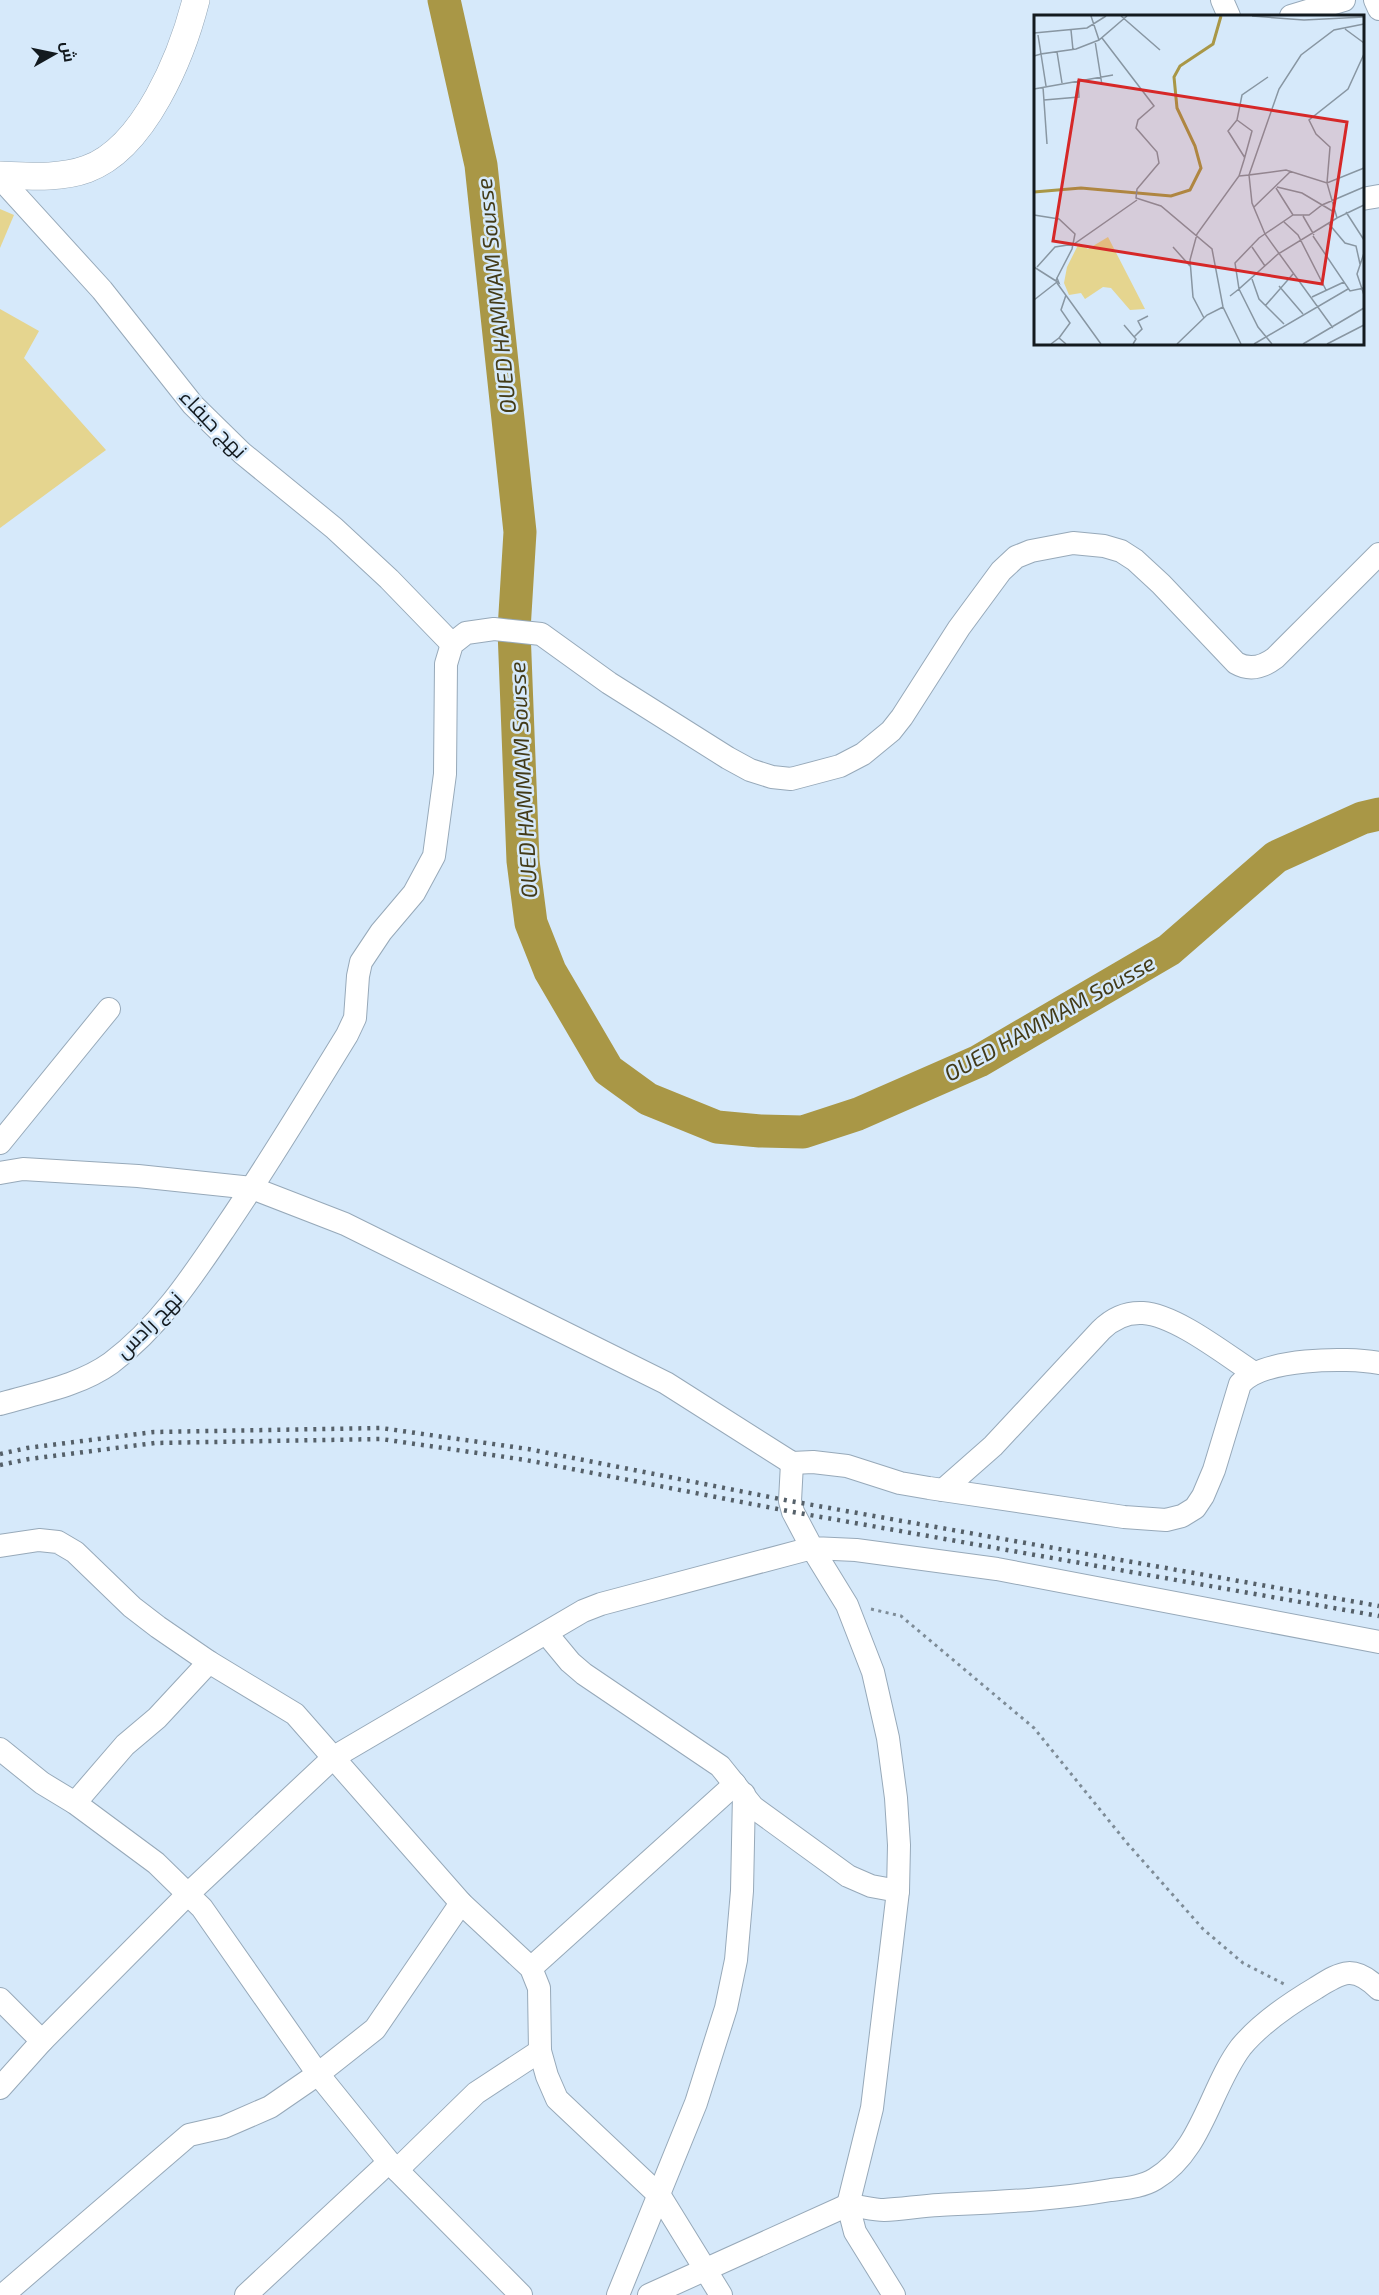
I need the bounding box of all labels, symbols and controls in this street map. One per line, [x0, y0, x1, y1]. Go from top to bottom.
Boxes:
inset map [1034, 15, 1364, 345]
north arrow [24, 24, 84, 84]
text: ش [57, 40, 80, 63]
water label: OUED HAMMAM Sousse [470, 177, 520, 415]
street label: نهج حيفاء [173, 383, 253, 465]
water label: OUED HAMMAM Sousse [503, 661, 541, 899]
water label: OUED HAMMAM Sousse [939, 948, 1159, 1086]
street label: نهج رادس [109, 1285, 189, 1365]

